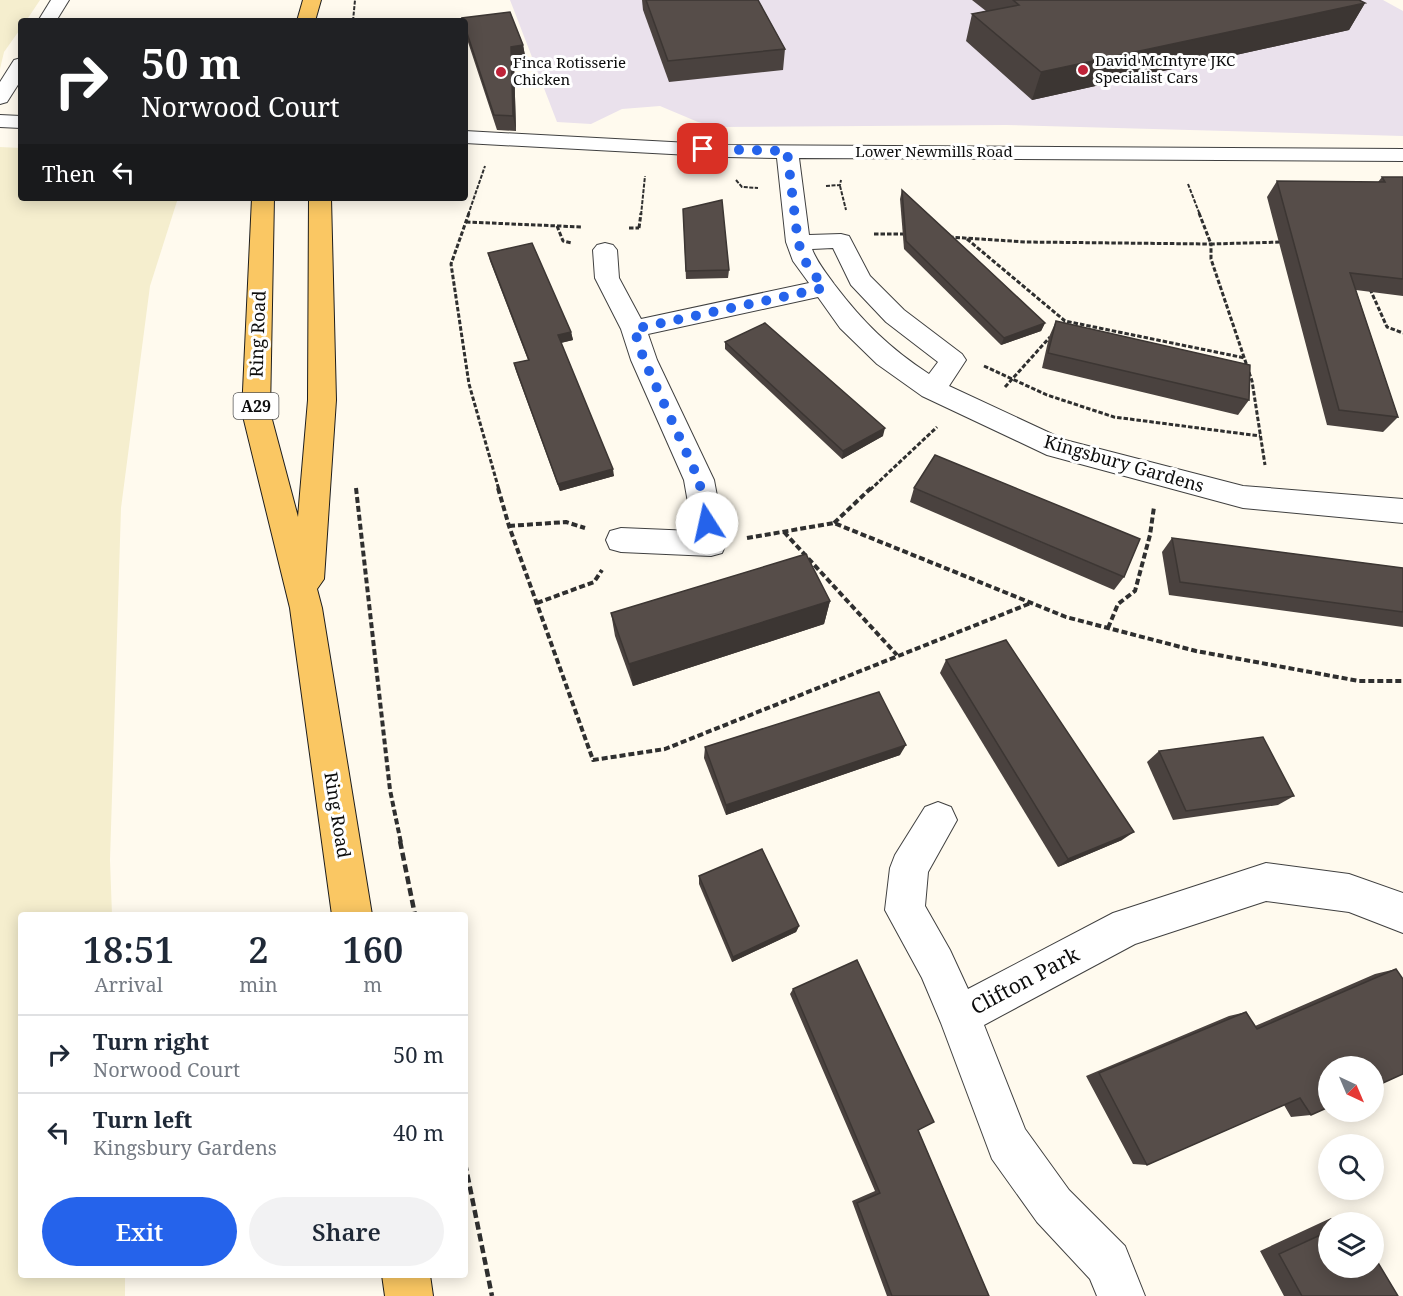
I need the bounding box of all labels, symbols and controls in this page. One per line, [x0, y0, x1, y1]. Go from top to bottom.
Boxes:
text: 50 m [141, 34, 241, 91]
icon: right [42, 42, 120, 120]
place label: David McIntyre JKC Specialist Cars [1095, 50, 1235, 87]
place label: Finca Rotisserie Chicken [513, 52, 626, 89]
marker: David McIntyre JKC Specialist Cars [1076, 63, 1090, 77]
marker: Finca Rotisserie Chicken [494, 65, 508, 79]
text: Norwood Court [141, 88, 339, 125]
pin [677, 123, 728, 174]
icon: arrive [686, 132, 719, 165]
street label: Lower Newmills Road [855, 141, 1013, 161]
icon: left [107, 156, 140, 189]
text: Then [42, 158, 95, 188]
street label: Ring Road [243, 290, 271, 378]
road number: A29 [234, 393, 278, 419]
street label: Kingsbury Gardens [1041, 429, 1207, 497]
position arrow [675, 491, 739, 555]
street label: Ring Road [319, 770, 357, 860]
text: 18:51 [83, 925, 175, 974]
text: 2 [248, 925, 269, 974]
text: 160 [342, 925, 403, 974]
street label: Clifton Park [965, 939, 1084, 1020]
text: Arrival [94, 971, 163, 998]
text: min [239, 971, 278, 998]
text: m [363, 971, 382, 998]
text: Turn right [93, 1026, 209, 1056]
icon: right [42, 1038, 75, 1071]
text: 50 m [393, 1039, 444, 1069]
text: Norwood Court [93, 1056, 240, 1083]
north arrow [1318, 1056, 1384, 1122]
map controls [1318, 1056, 1384, 1278]
text: Turn left [93, 1104, 192, 1134]
icon: left [42, 1116, 75, 1149]
text: 40 m [393, 1117, 444, 1147]
text: Kingsbury Gardens [93, 1134, 277, 1161]
button: search [1318, 1134, 1384, 1200]
button: Exit [42, 1197, 237, 1266]
button: Share [249, 1197, 444, 1266]
button: layers [1318, 1212, 1384, 1278]

